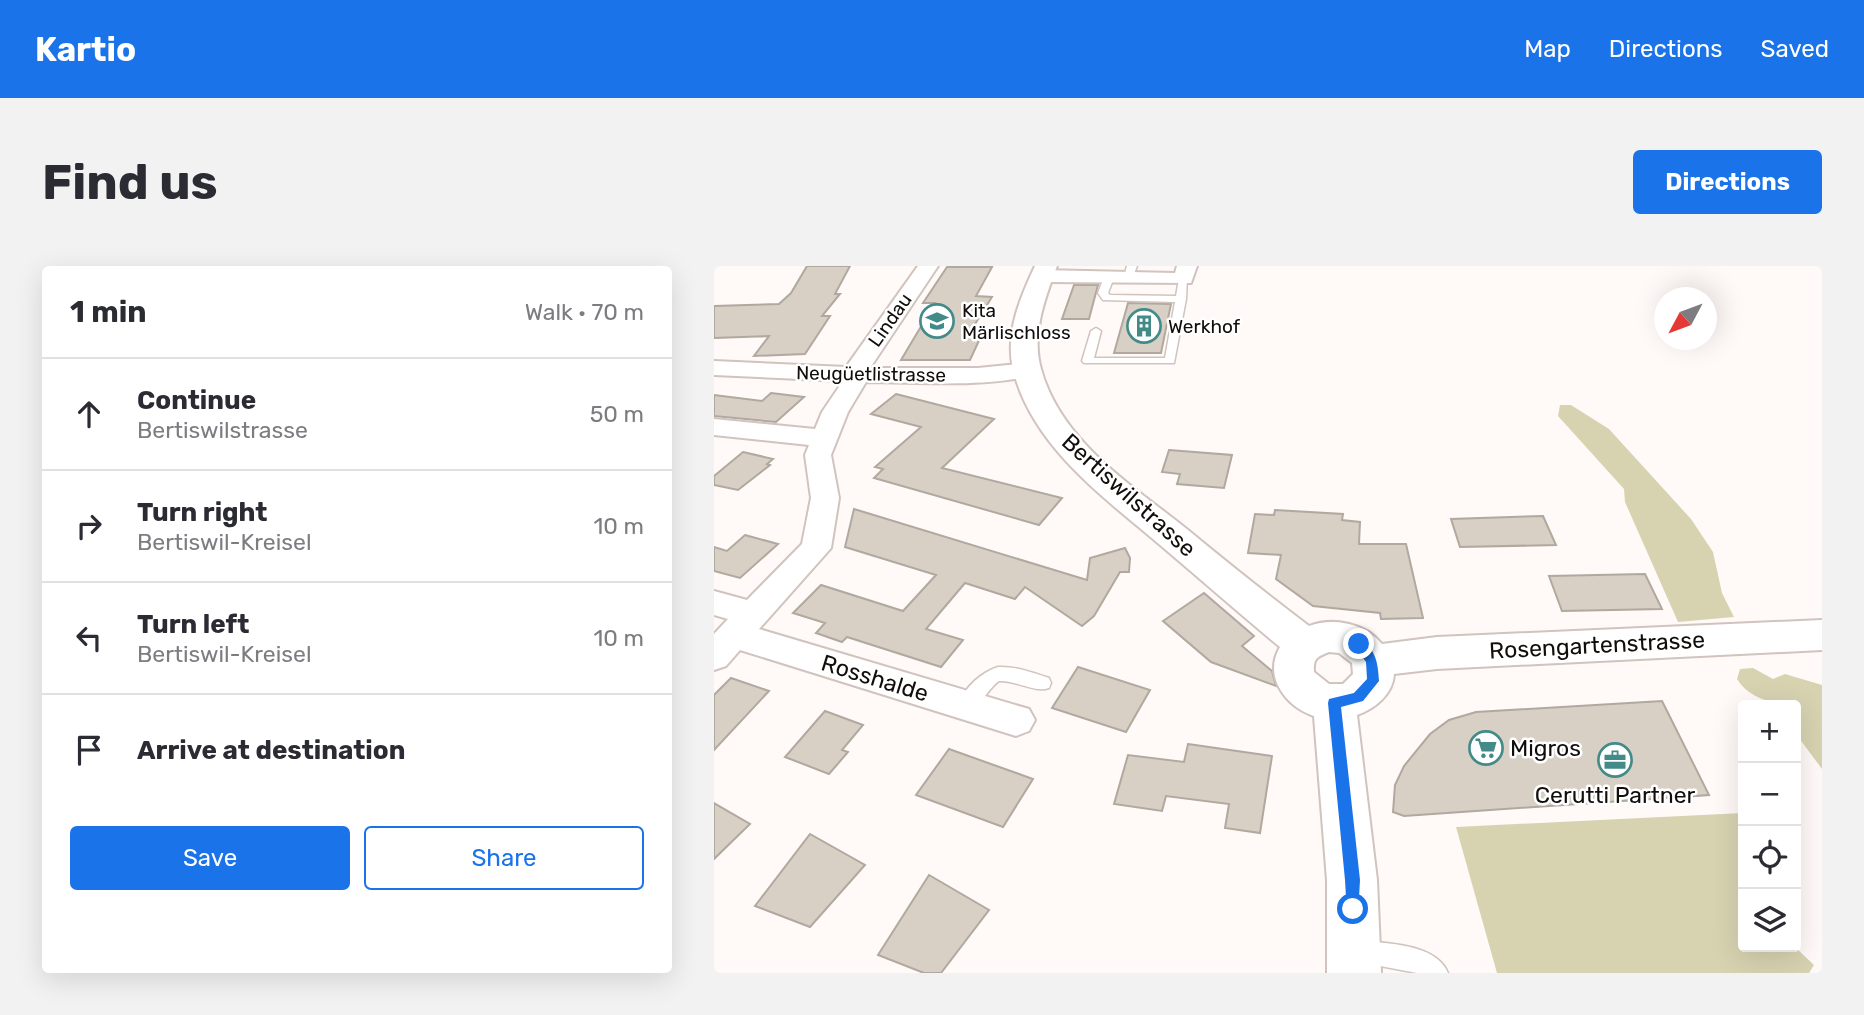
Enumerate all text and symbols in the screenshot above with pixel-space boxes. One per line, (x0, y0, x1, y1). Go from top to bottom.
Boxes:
text: Kartio (35, 30, 136, 69)
text: Map (1524, 35, 1571, 63)
text: Directions (1609, 35, 1722, 63)
text: Saved (1760, 35, 1829, 63)
button: Directions (1633, 150, 1822, 214)
text: Find us (42, 153, 218, 211)
north arrow (1654, 287, 1717, 350)
street label: Lindau (863, 289, 917, 351)
text: 1 min (70, 294, 147, 330)
text: Walk · 70 m (525, 298, 644, 326)
place label: Kita Märlischloss (962, 299, 1071, 344)
school or university icon: Kita Märlischloss (918, 302, 956, 340)
building icon: Werkhof (1125, 307, 1163, 345)
place label: Werkhof (1168, 315, 1241, 338)
street label: Neugüetlistrasse (796, 361, 946, 387)
text: Continue (137, 385, 256, 416)
icon: ahead (70, 395, 108, 433)
text: 50 m (590, 400, 644, 428)
text: Bertiswilstrasse (137, 416, 308, 444)
street label: Bertiswilstrasse (1056, 427, 1202, 563)
text: Turn right (137, 497, 267, 528)
icon: right (70, 507, 108, 545)
text: 10 m (593, 512, 644, 540)
text: Bertiswil-Kreisel (137, 528, 312, 556)
text: Turn left (137, 609, 249, 640)
icon: left (70, 619, 108, 657)
text: 10 m (593, 624, 644, 652)
street label: Rosengartenstrasse (1488, 625, 1706, 665)
route end (1343, 628, 1374, 659)
text: Bertiswil-Kreisel (137, 640, 312, 668)
street label: Rosshalde (818, 648, 932, 708)
map controls (1738, 700, 1801, 952)
button: + (1738, 700, 1801, 763)
supermarket icon: Migros (1467, 729, 1505, 767)
icon: arrive (70, 731, 108, 769)
place label: Migros (1510, 734, 1581, 762)
text: Arrive at destination (137, 735, 405, 766)
office icon: Cerutti Partner (1596, 741, 1634, 779)
button: − (1738, 763, 1801, 826)
place label: Cerutti Partner (1535, 781, 1696, 809)
button: Save (70, 826, 350, 890)
button: Share (364, 826, 644, 890)
button: locate (1738, 826, 1801, 889)
button: layers (1738, 889, 1801, 952)
route start (1337, 893, 1368, 924)

